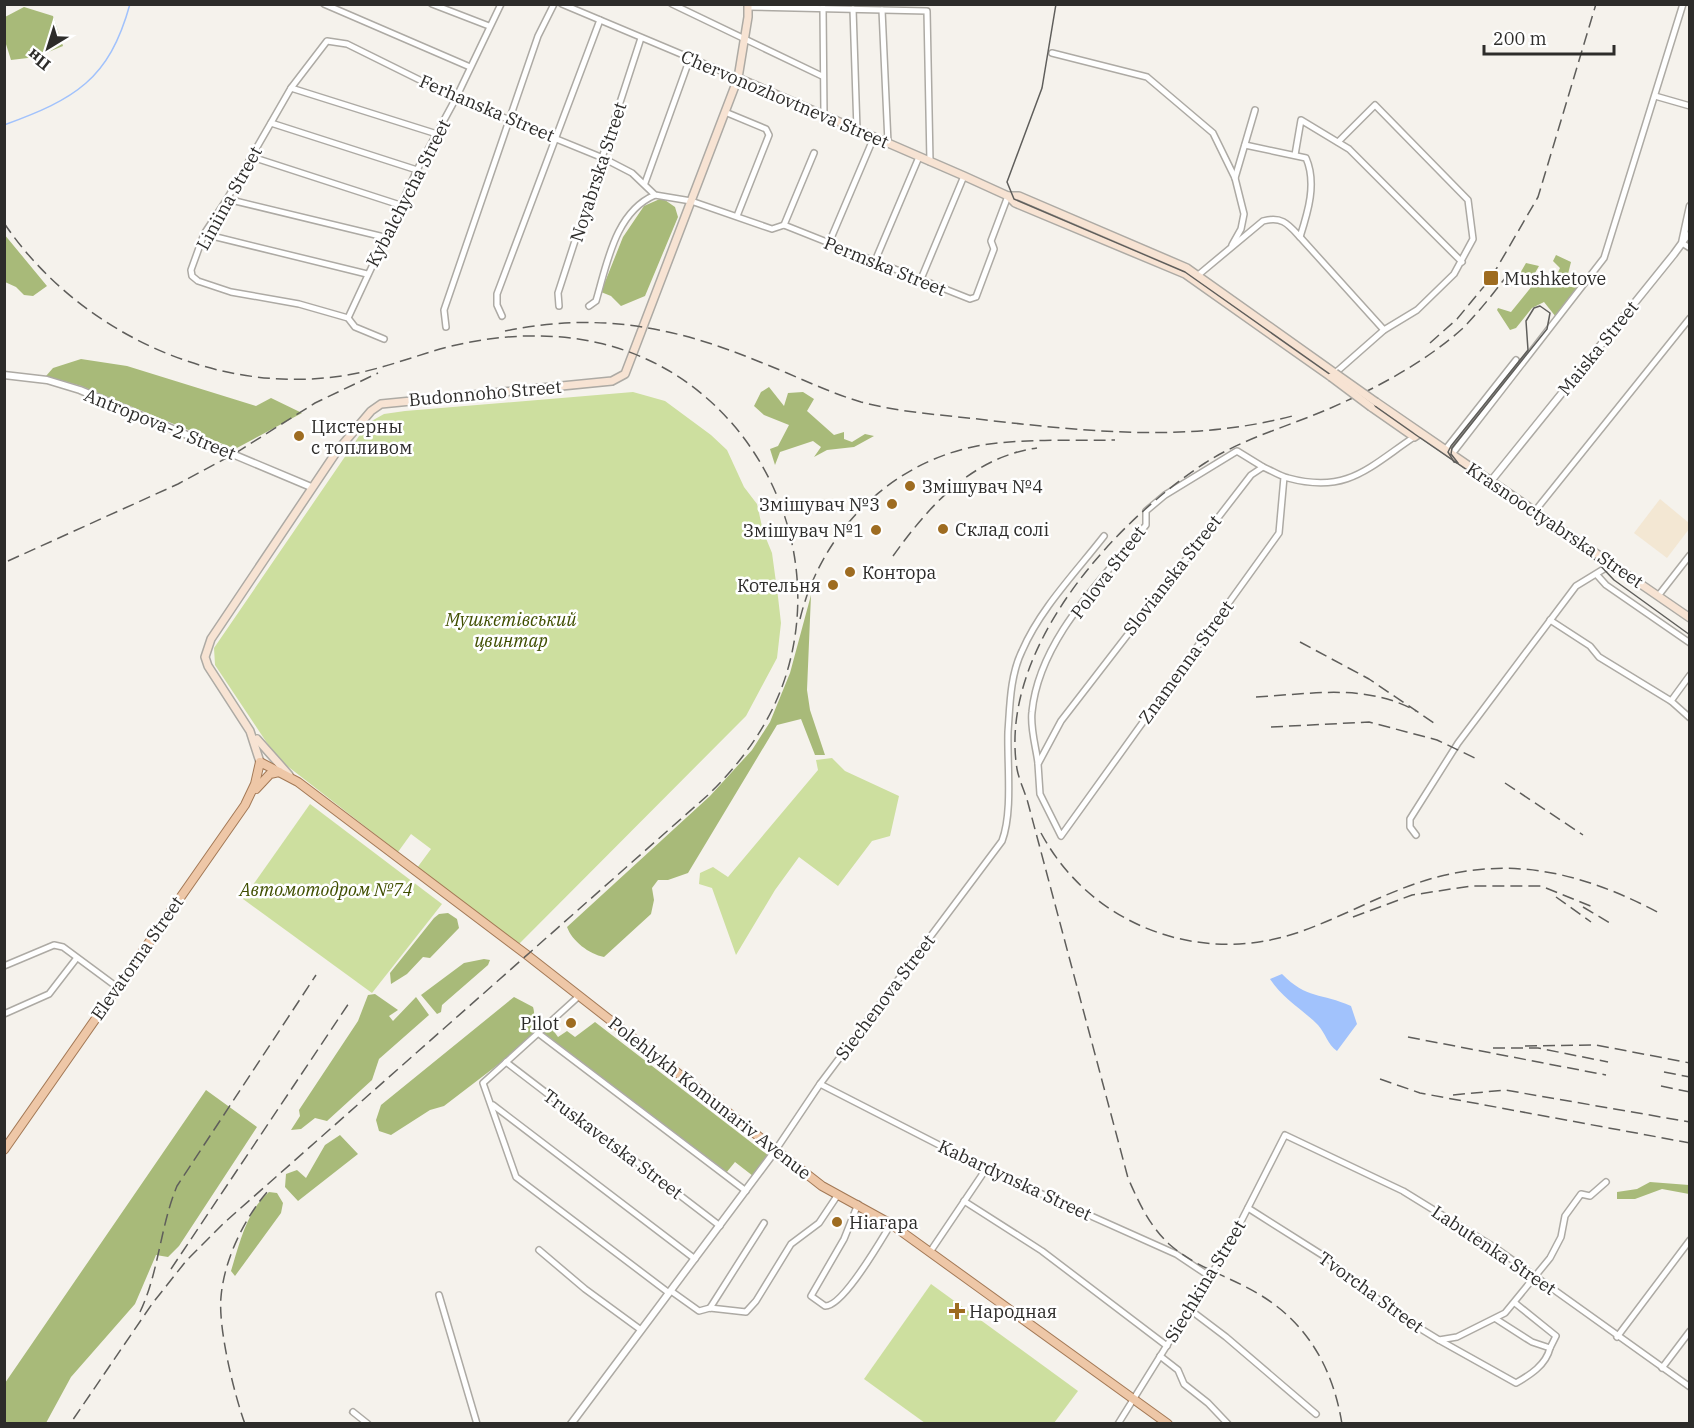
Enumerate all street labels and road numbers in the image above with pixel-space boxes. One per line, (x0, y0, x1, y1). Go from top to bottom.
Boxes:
street label: Chervonozhovtneva Street (678, 45, 892, 153)
street label: Ferhanska Street (416, 69, 558, 147)
street label: Noyabrska Street (565, 99, 631, 245)
street label: Kybalchycha Street (361, 115, 455, 271)
street label: Liniina Street (191, 142, 267, 254)
street label: Permska Street (821, 231, 949, 301)
street label: Maiska Street (1553, 296, 1643, 400)
street label: Budonnoho Street (408, 375, 562, 411)
street label: Antropova-2 Street (81, 383, 239, 465)
street label: Krasnooctyabrska Street (1462, 457, 1648, 593)
street label: Slovianska Street (1118, 510, 1226, 640)
street label: Polova Street (1066, 521, 1150, 623)
street label: Znamenna Street (1133, 596, 1239, 728)
street label: Elevatorna Street (86, 892, 188, 1024)
street label: Siechenova Street (830, 930, 940, 1064)
street label: Polehlykh Komunariv Avenue (604, 1012, 816, 1184)
street label: Truskavetska Street (539, 1084, 687, 1204)
street label: Kabardynska Street (935, 1134, 1095, 1226)
street label: Labutenka Street (1428, 1200, 1560, 1300)
street label: Siechkina Street (1159, 1216, 1251, 1346)
street label: Tvorcha Street (1314, 1246, 1428, 1338)

